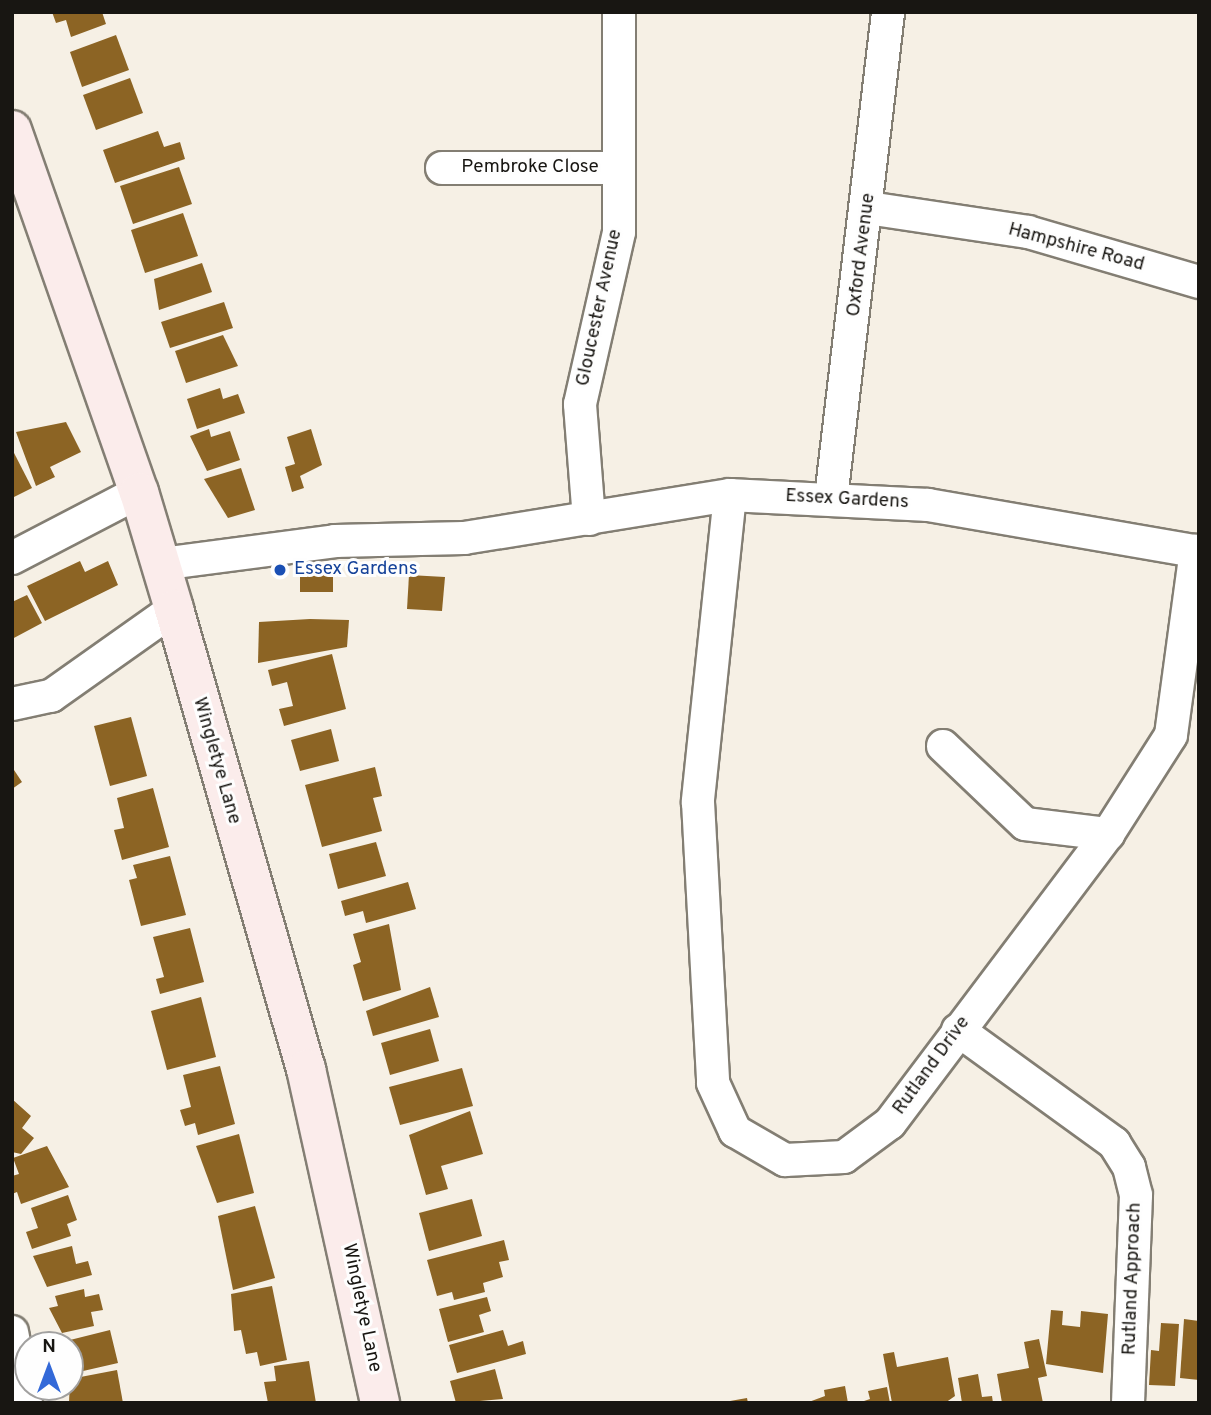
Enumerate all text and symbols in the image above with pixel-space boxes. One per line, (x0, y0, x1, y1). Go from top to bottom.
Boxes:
street label: Pembroke Close (461, 157, 599, 179)
street label: Oxford Avenue (843, 192, 881, 318)
street label: Hampshire Road (1005, 219, 1147, 277)
street label: Gloucester Avenue (572, 227, 628, 389)
street label: Essex Gardens (785, 485, 909, 515)
place label: Essex Gardens (294, 559, 418, 581)
marker: Essex Gardens (272, 562, 288, 578)
street label: Wingletye Lane (187, 695, 245, 827)
street label: Rutland Drive (889, 1012, 975, 1120)
street label: Rutland Approach (1119, 1202, 1147, 1356)
street label: Wingletye Lane (336, 1242, 386, 1374)
north arrow (14, 1331, 84, 1401)
text: N (42, 1335, 56, 1359)

